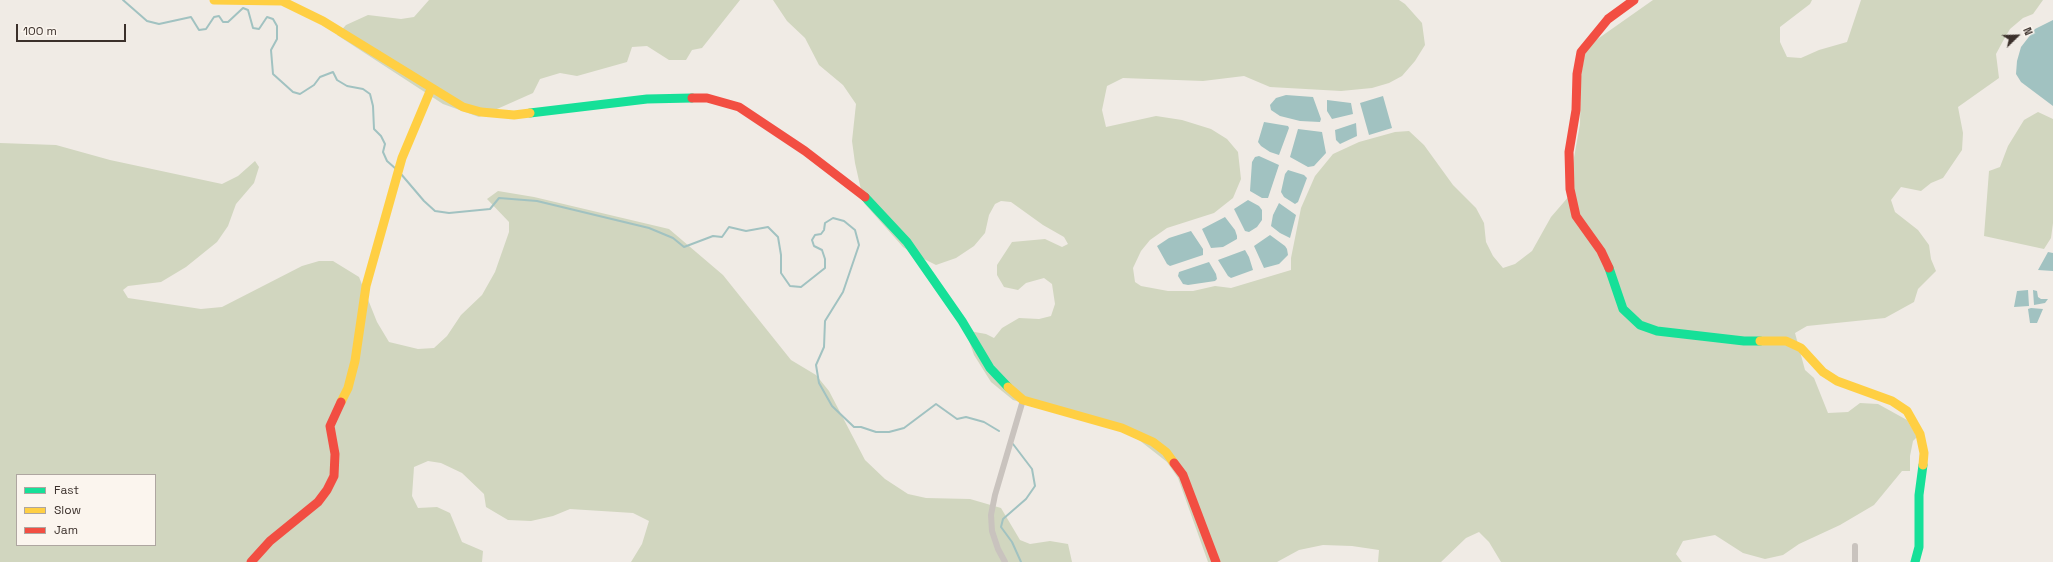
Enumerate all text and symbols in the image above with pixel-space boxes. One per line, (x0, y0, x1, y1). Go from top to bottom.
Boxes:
scale bar (18, 16, 128, 42)
north arrow (1997, 16, 2037, 56)
text: 100 m (23, 23, 57, 39)
text: N (2020, 25, 2036, 37)
legend (16, 474, 156, 546)
text: Fast (54, 482, 79, 498)
text: Slow (54, 502, 81, 518)
text: Jam (54, 522, 78, 538)

